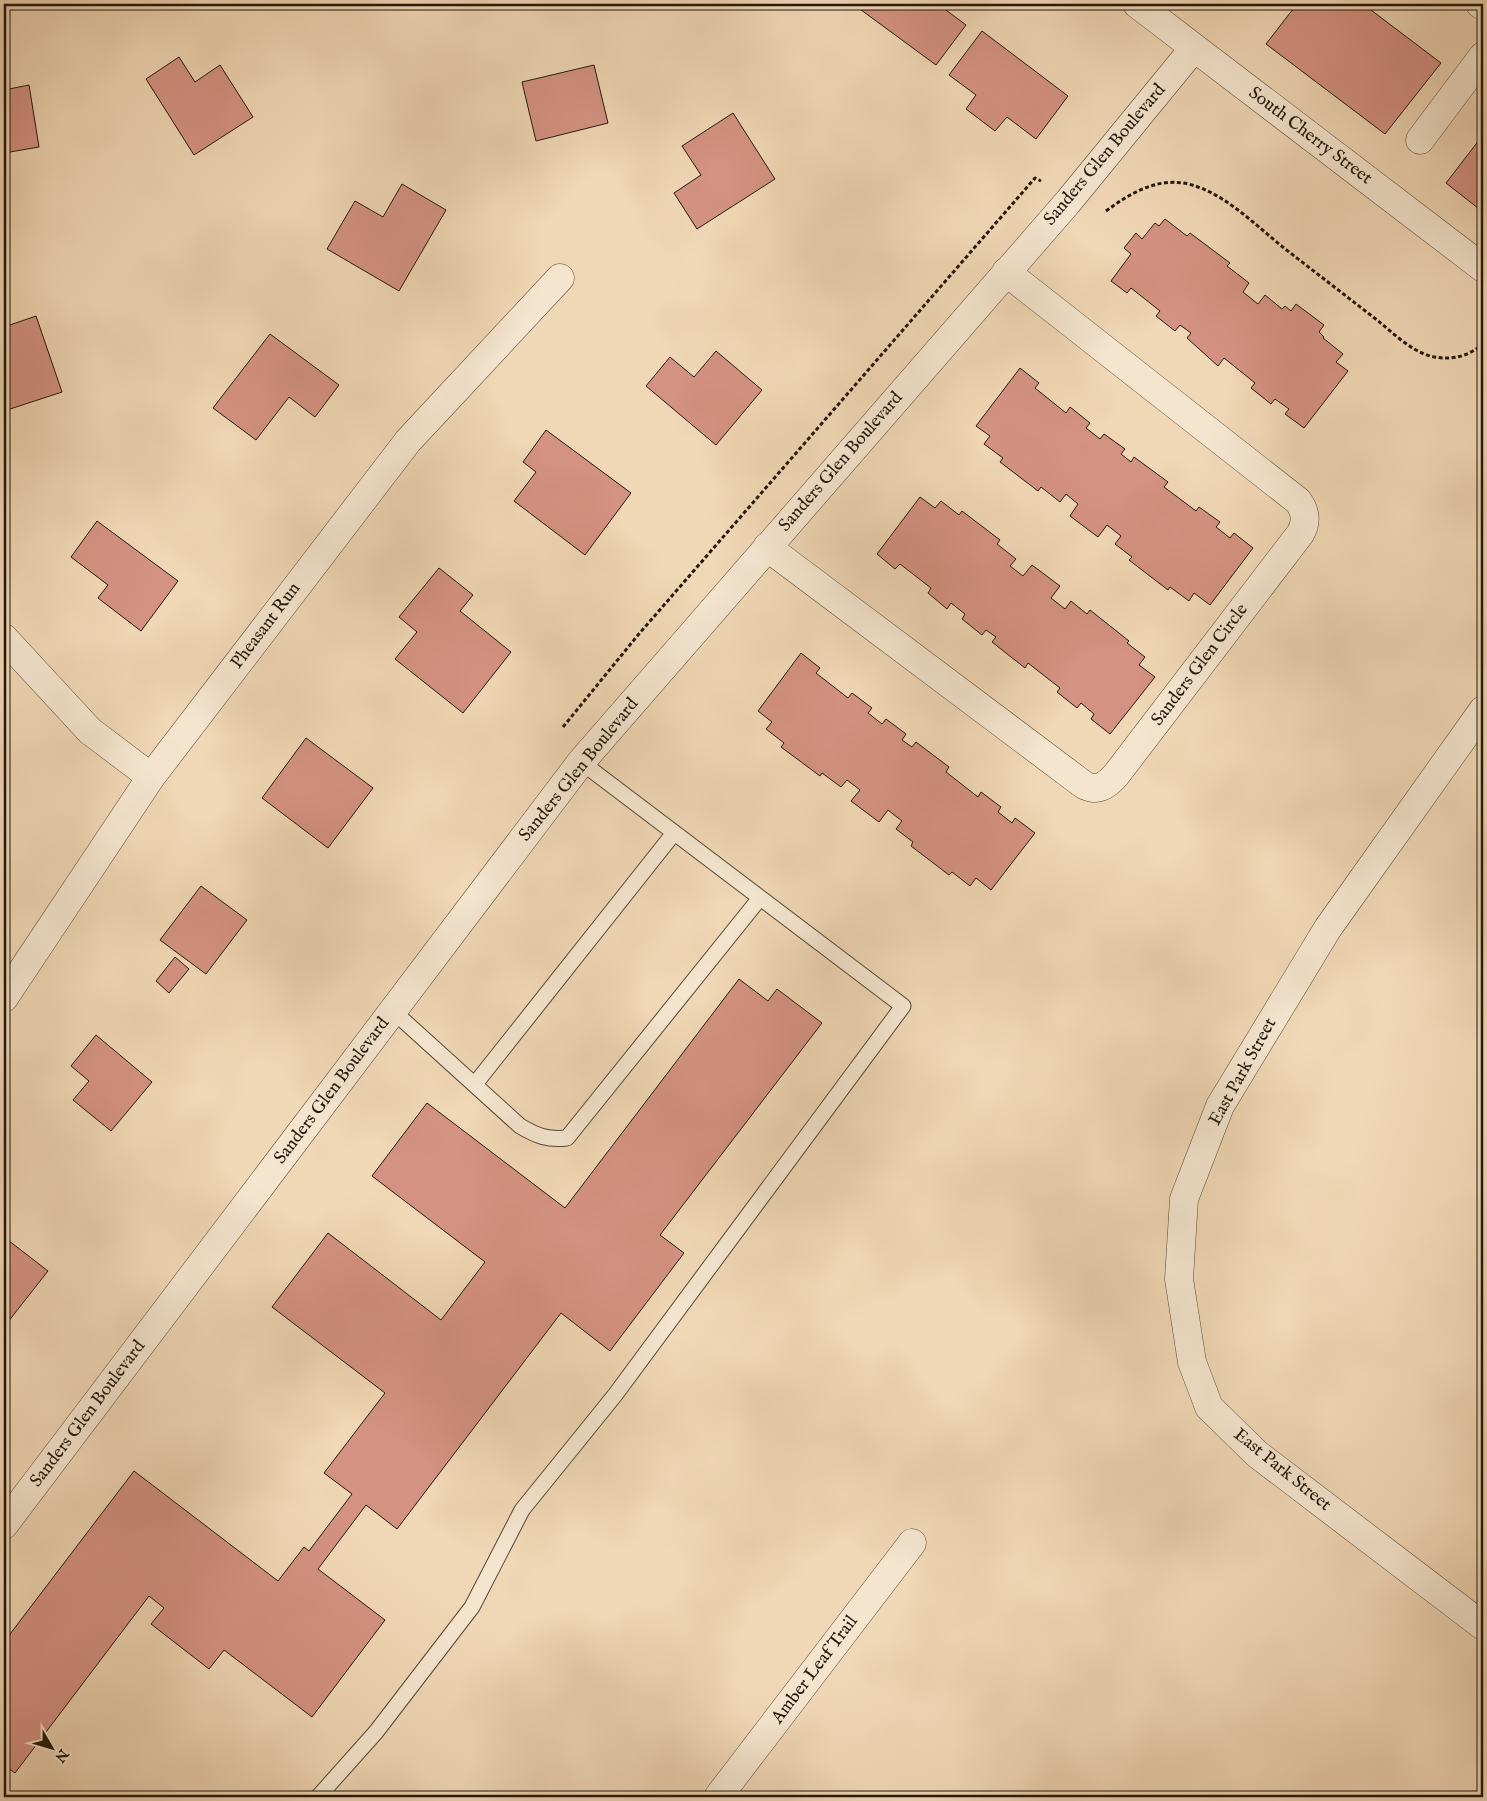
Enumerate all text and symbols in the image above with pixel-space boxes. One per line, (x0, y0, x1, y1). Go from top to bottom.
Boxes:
street label: Sanders Glen Boulevard (1039, 79, 1171, 231)
street label: South Cherry Street (1243, 82, 1377, 190)
street label: Sanders Glen Boulevard (774, 387, 908, 537)
street label: Pheasant Run (226, 578, 306, 674)
street label: Sanders Glen Circle (1146, 599, 1254, 731)
street label: Sanders Glen Boulevard (514, 693, 644, 846)
street label: Sanders Glen Boulevard (269, 1013, 395, 1169)
street label: East Park Street (1204, 1014, 1282, 1130)
street label: Sanders Glen Boulevard (25, 1336, 151, 1492)
street label: East Park Street (1228, 1423, 1336, 1517)
street label: Amber Leaf Trail (766, 1611, 863, 1730)
north arrow (28, 1724, 78, 1774)
text: N (51, 1744, 73, 1766)

